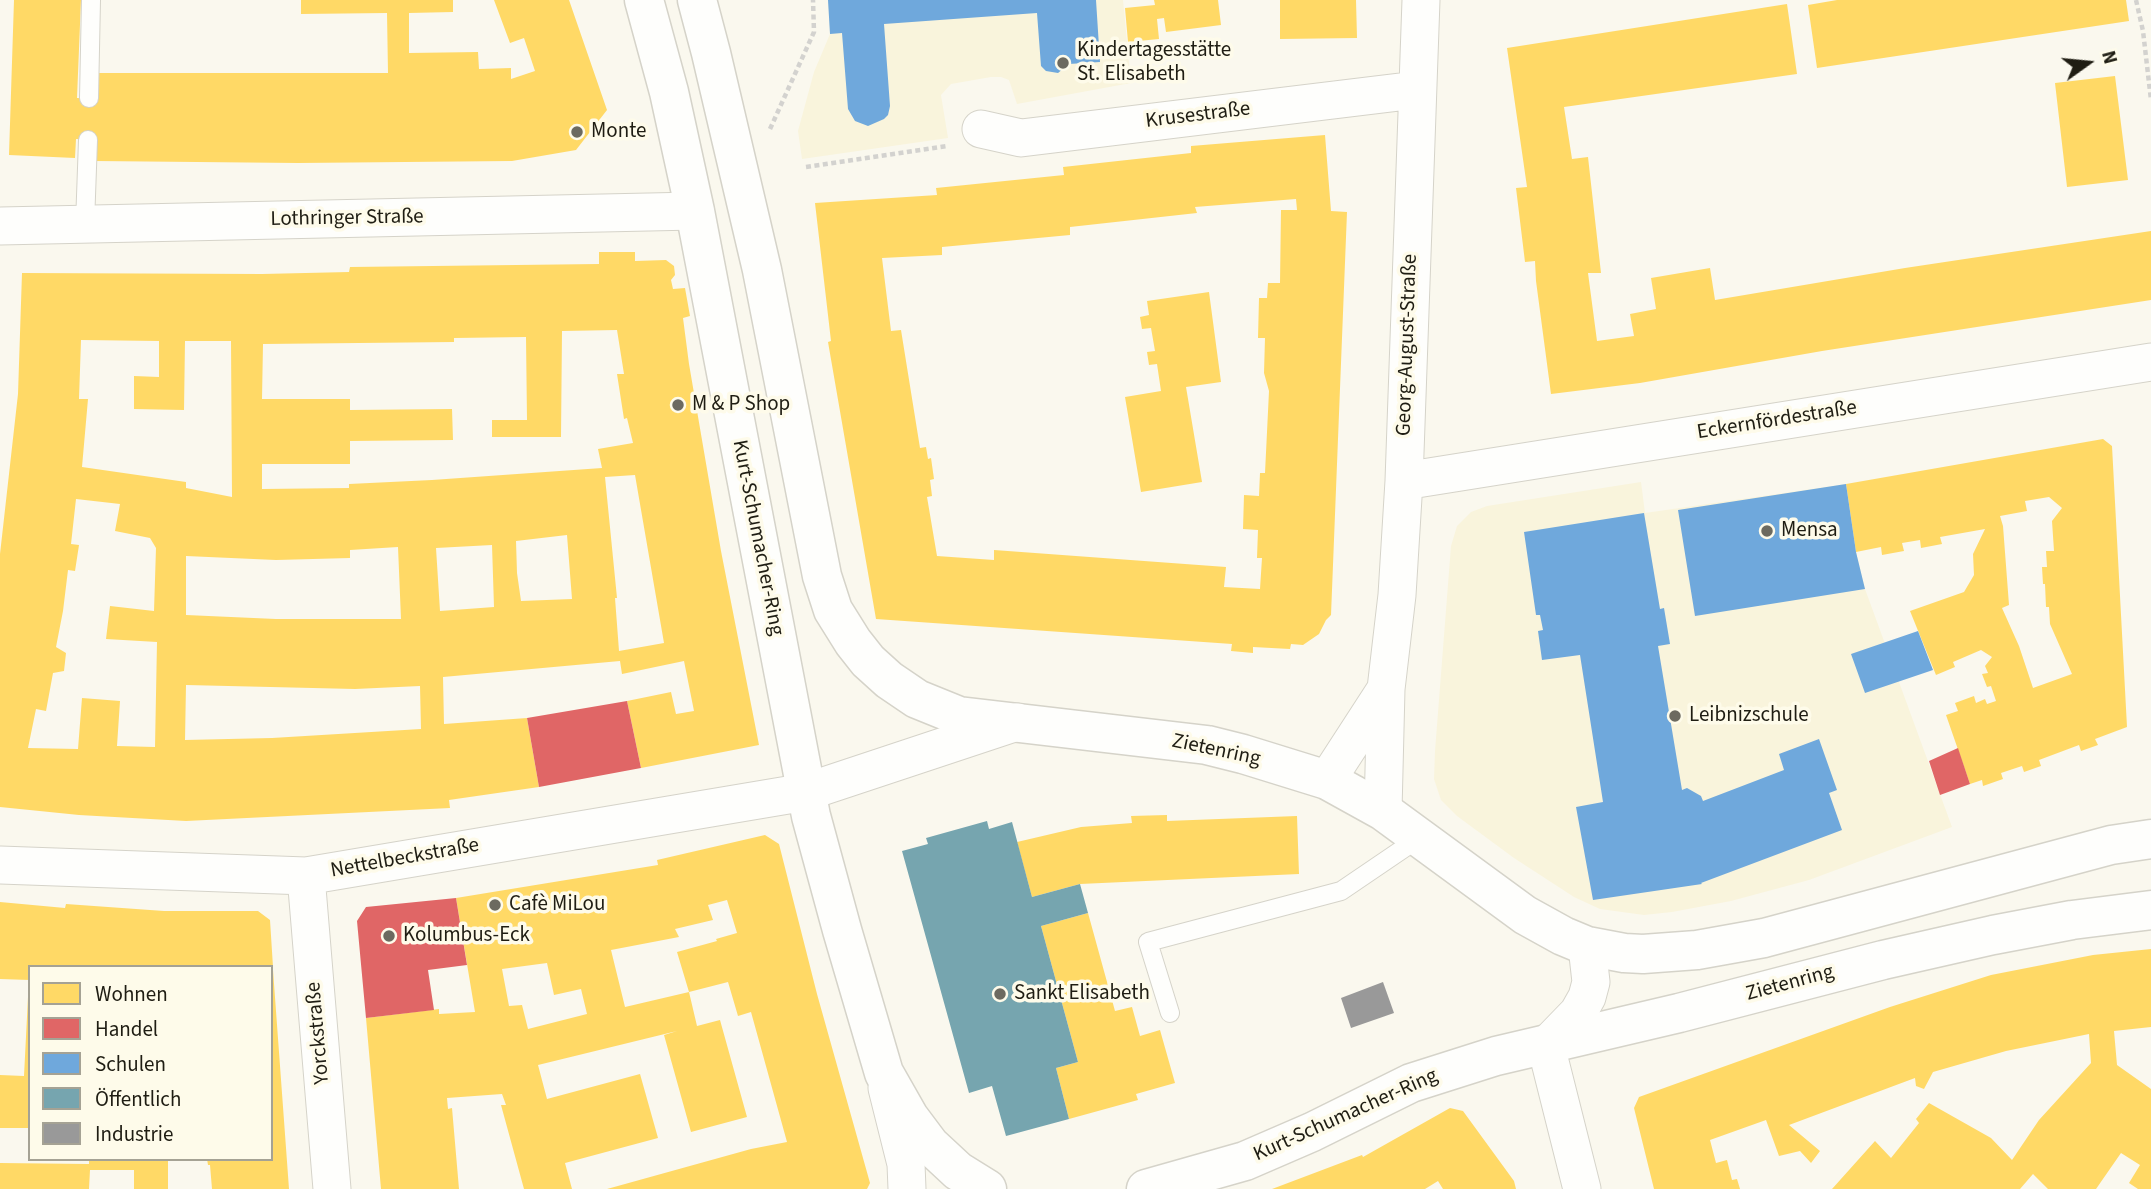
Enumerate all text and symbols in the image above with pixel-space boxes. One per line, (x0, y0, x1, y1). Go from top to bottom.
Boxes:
north arrow (2053, 28, 2123, 98)
place label: Kindertagesstätte St. Elisabeth (1077, 38, 1231, 88)
text: N (2094, 48, 2123, 67)
marker: Kindertagesstätte St. Elisabeth (1055, 55, 1071, 71)
street label: Krusestraße (1144, 97, 1252, 135)
place label: Monte (591, 119, 646, 145)
marker: Monte (569, 124, 585, 140)
street label: Lothringer Straße (270, 205, 424, 233)
street label: Georg-August-Straße (1392, 253, 1424, 437)
place label: M & P Shop (692, 392, 790, 418)
street label: Eckernfördestraße (1695, 396, 1859, 446)
marker: M & P Shop (670, 397, 686, 413)
street label: Kurt-Schumacher-Ring (726, 438, 788, 638)
place label: Mensa (1781, 518, 1838, 544)
marker: Mensa (1759, 523, 1775, 539)
place label: Leibnizschule (1689, 703, 1809, 729)
marker: Leibnizschule (1667, 708, 1683, 724)
street label: Zietenring (1169, 729, 1263, 773)
street label: Nettelbeckstraße (329, 834, 481, 884)
place label: Cafè MiLou (509, 892, 605, 918)
marker: Cafè MiLou (487, 897, 503, 913)
place label: Kolumbus-Eck (403, 923, 530, 949)
marker: Kolumbus-Eck (381, 928, 397, 944)
street label: Zietenring (1743, 960, 1837, 1008)
legend (28, 965, 273, 1161)
text: Wohnen (95, 979, 168, 1009)
street label: Yorckstraße (302, 981, 336, 1085)
place label: Sankt Elisabeth (1014, 981, 1150, 1007)
marker: Sankt Elisabeth (992, 986, 1008, 1002)
text: Handel (95, 1014, 158, 1044)
text: Schulen (95, 1049, 166, 1079)
street label: Kurt-Schumacher-Ring (1250, 1064, 1442, 1168)
text: Öffentlich (95, 1084, 181, 1114)
text: Industrie (95, 1119, 173, 1149)

